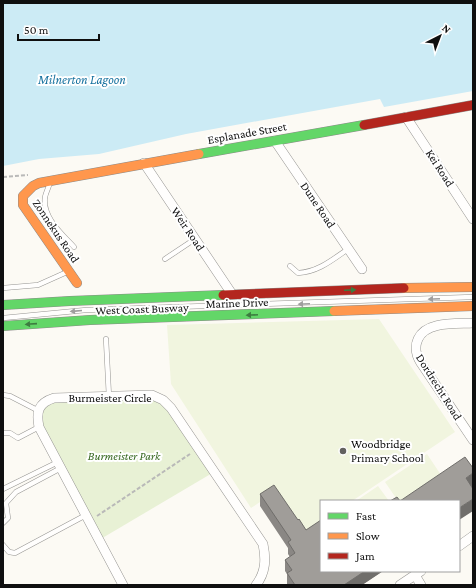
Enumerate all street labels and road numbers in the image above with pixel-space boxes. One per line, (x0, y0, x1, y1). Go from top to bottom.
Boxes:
street label: Esplanade Street (206, 119, 289, 147)
street label: Kei Road (423, 147, 458, 190)
street label: Dune Road (297, 179, 339, 231)
street label: Zonnekus Road (30, 197, 83, 266)
street label: Weir Road (168, 204, 208, 254)
street label: Marine Drive (205, 295, 269, 311)
street label: West Coast Busway (95, 300, 189, 318)
street label: Dordrecht Road (413, 351, 465, 423)
street label: Burmeister Circle (68, 391, 152, 405)

